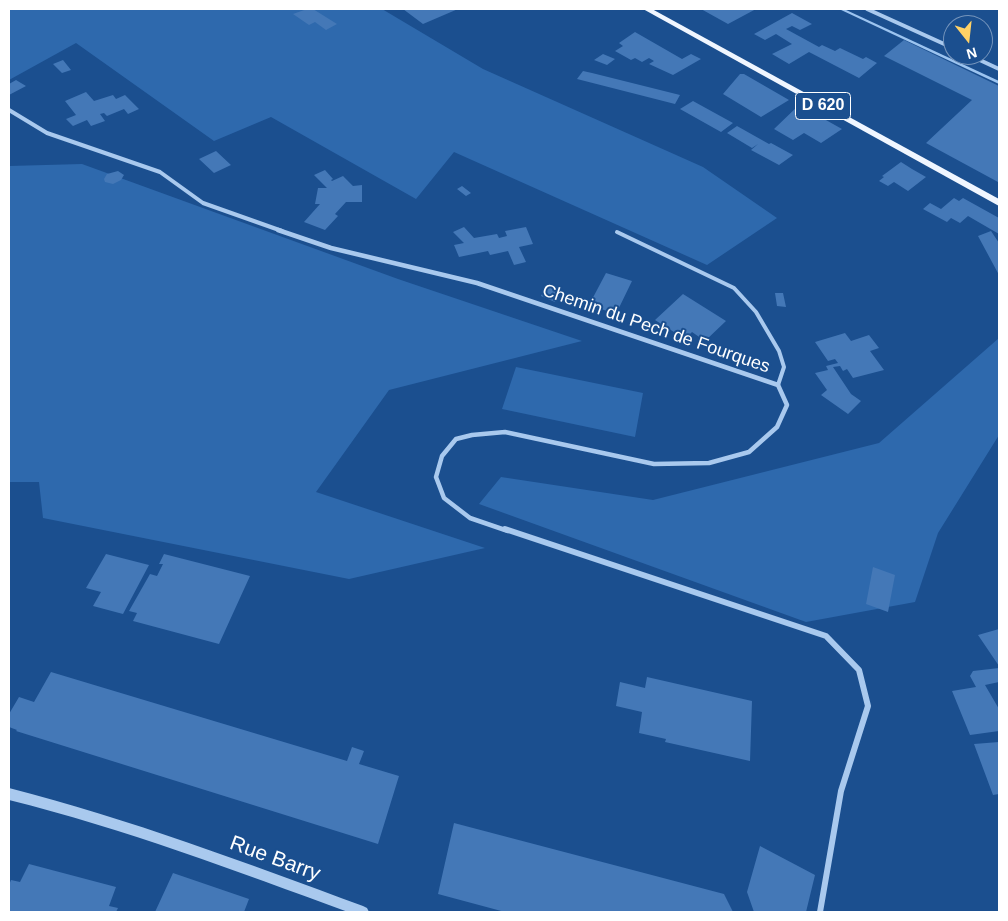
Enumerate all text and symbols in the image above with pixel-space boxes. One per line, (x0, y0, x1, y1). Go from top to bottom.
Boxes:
north arrow (943, 15, 993, 65)
text: N (965, 44, 979, 63)
road number: D 620 (796, 92, 850, 120)
street label: Chemin du Pech de Fourques (539, 280, 773, 378)
street label: Rue Barry (226, 831, 324, 887)

